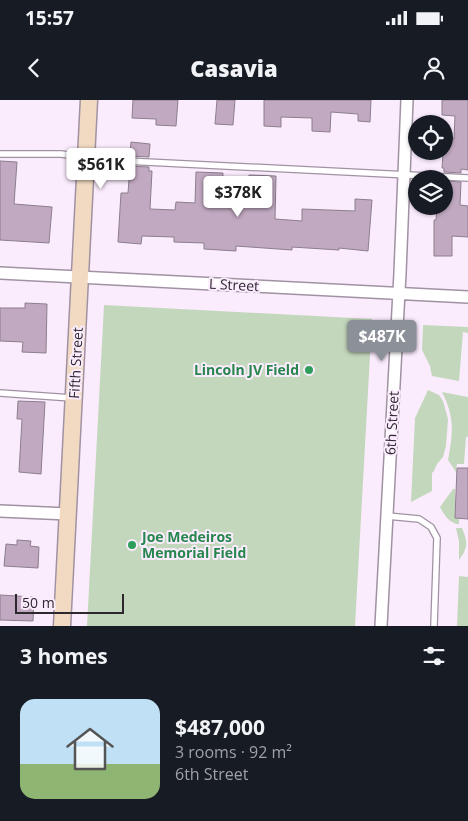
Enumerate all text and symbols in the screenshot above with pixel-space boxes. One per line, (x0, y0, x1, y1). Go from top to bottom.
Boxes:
text: 15:57 (25, 5, 74, 31)
text: Casavia (190, 53, 278, 83)
icon: back (20, 54, 48, 82)
icon: person (420, 54, 448, 82)
map controls (408, 115, 453, 215)
button: locate (408, 115, 453, 160)
pin: $561K (66, 148, 136, 190)
text: $561K (77, 153, 125, 175)
button: layers (408, 170, 453, 215)
pin: $378K (203, 176, 273, 218)
text: $378K (214, 181, 262, 203)
street label: L Street (209, 274, 260, 295)
pin: $487K (347, 320, 417, 362)
text: $487K (358, 325, 406, 347)
street label: Fifth Street (64, 327, 87, 399)
place label: Lincoln JV Field (194, 360, 299, 379)
marker: Lincoln JV Field (303, 364, 315, 376)
street label: 6th Street (380, 390, 403, 456)
place label: Joe Medeiros Memorial Field (140, 527, 246, 562)
marker: Joe Medeiros Memorial Field (126, 539, 138, 551)
scale bar (15, 591, 124, 614)
text: 50 m (22, 593, 55, 612)
text: 3 homes (20, 642, 108, 670)
icon: filters (420, 642, 448, 670)
text: $487,000 (175, 713, 265, 741)
icon: home (60, 719, 120, 779)
text: 3 rooms · 92 m² (175, 741, 292, 763)
text: 6th Street (175, 763, 249, 785)

